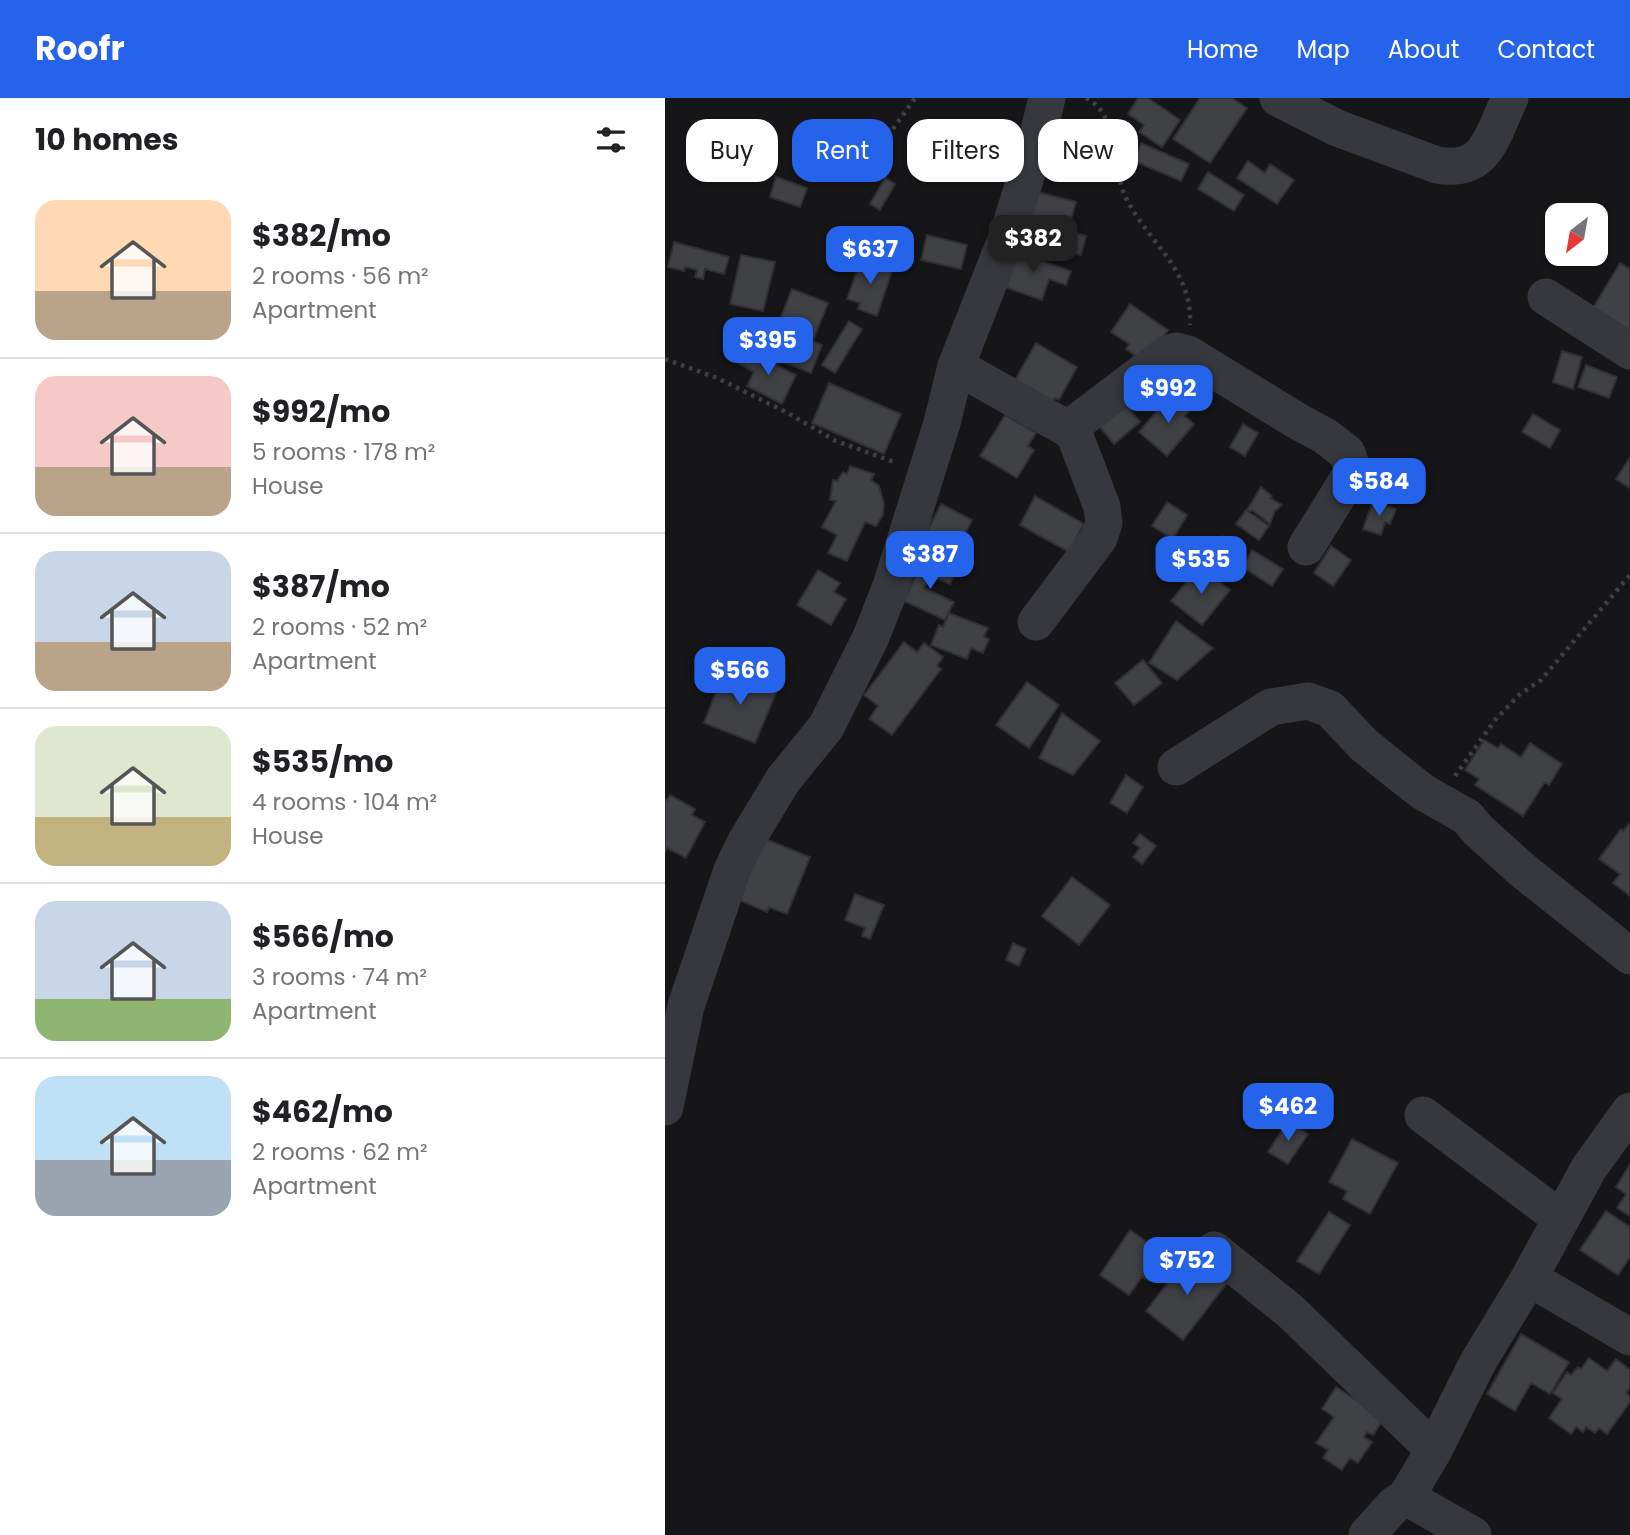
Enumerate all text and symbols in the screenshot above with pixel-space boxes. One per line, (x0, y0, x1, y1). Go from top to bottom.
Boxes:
text: Roofr (35, 25, 125, 72)
text: Home (1187, 33, 1259, 66)
text: Map (1297, 33, 1350, 66)
text: About (1388, 33, 1459, 66)
text: Contact (1497, 33, 1595, 66)
text: 10 homes (35, 118, 179, 161)
chip: Buy (686, 119, 778, 182)
chip: Rent (792, 119, 893, 182)
chip: Filters (907, 119, 1024, 182)
chip: New (1038, 119, 1138, 182)
icon: filters (592, 121, 630, 159)
north arrow (1545, 203, 1608, 266)
map controls (1545, 203, 1608, 266)
text: $382/mo (252, 214, 391, 257)
pin: $382 (992, 216, 1074, 275)
text: $382 (1004, 222, 1062, 254)
pin: $637 (829, 226, 911, 286)
icon: home (91, 228, 175, 312)
text: $637 (842, 233, 898, 265)
text: 2 rooms · 56 m² (252, 260, 429, 292)
text: Apartment (252, 294, 377, 326)
pin: $395 (727, 317, 809, 377)
text: $395 (739, 324, 797, 356)
pin: $992 (1127, 366, 1209, 425)
text: $992 (1140, 372, 1196, 404)
text: $992/mo (252, 390, 390, 433)
icon: home (91, 404, 175, 488)
text: 5 rooms · 178 m² (252, 436, 435, 468)
pin: $584 (1338, 458, 1420, 518)
text: $584 (1349, 465, 1409, 497)
text: House (252, 470, 324, 502)
pin: $387 (889, 532, 971, 591)
pin: $535 (1160, 536, 1242, 596)
text: $387 (902, 538, 958, 570)
text: $535 (1172, 543, 1230, 575)
text: $387/mo (252, 565, 390, 608)
icon: home (91, 579, 175, 663)
text: 2 rooms · 52 m² (252, 611, 427, 643)
text: Apartment (252, 645, 377, 677)
pin: $566 (699, 648, 781, 707)
text: $566 (710, 654, 770, 686)
text: $535/mo (252, 740, 393, 783)
icon: home (91, 754, 175, 838)
text: 4 rooms · 104 m² (252, 786, 437, 818)
text: House (252, 820, 324, 852)
text: $566/mo (252, 915, 394, 958)
icon: home (91, 929, 175, 1013)
text: 3 rooms · 74 m² (252, 961, 427, 993)
text: Apartment (252, 995, 377, 1027)
pin: $462 (1247, 1084, 1329, 1143)
text: $462/mo (252, 1090, 393, 1133)
text: $462 (1259, 1090, 1317, 1122)
icon: home (91, 1104, 175, 1188)
text: 2 rooms · 62 m² (252, 1136, 428, 1168)
text: Apartment (252, 1170, 377, 1202)
pin: $752 (1146, 1238, 1228, 1297)
text: $752 (1159, 1244, 1215, 1276)

